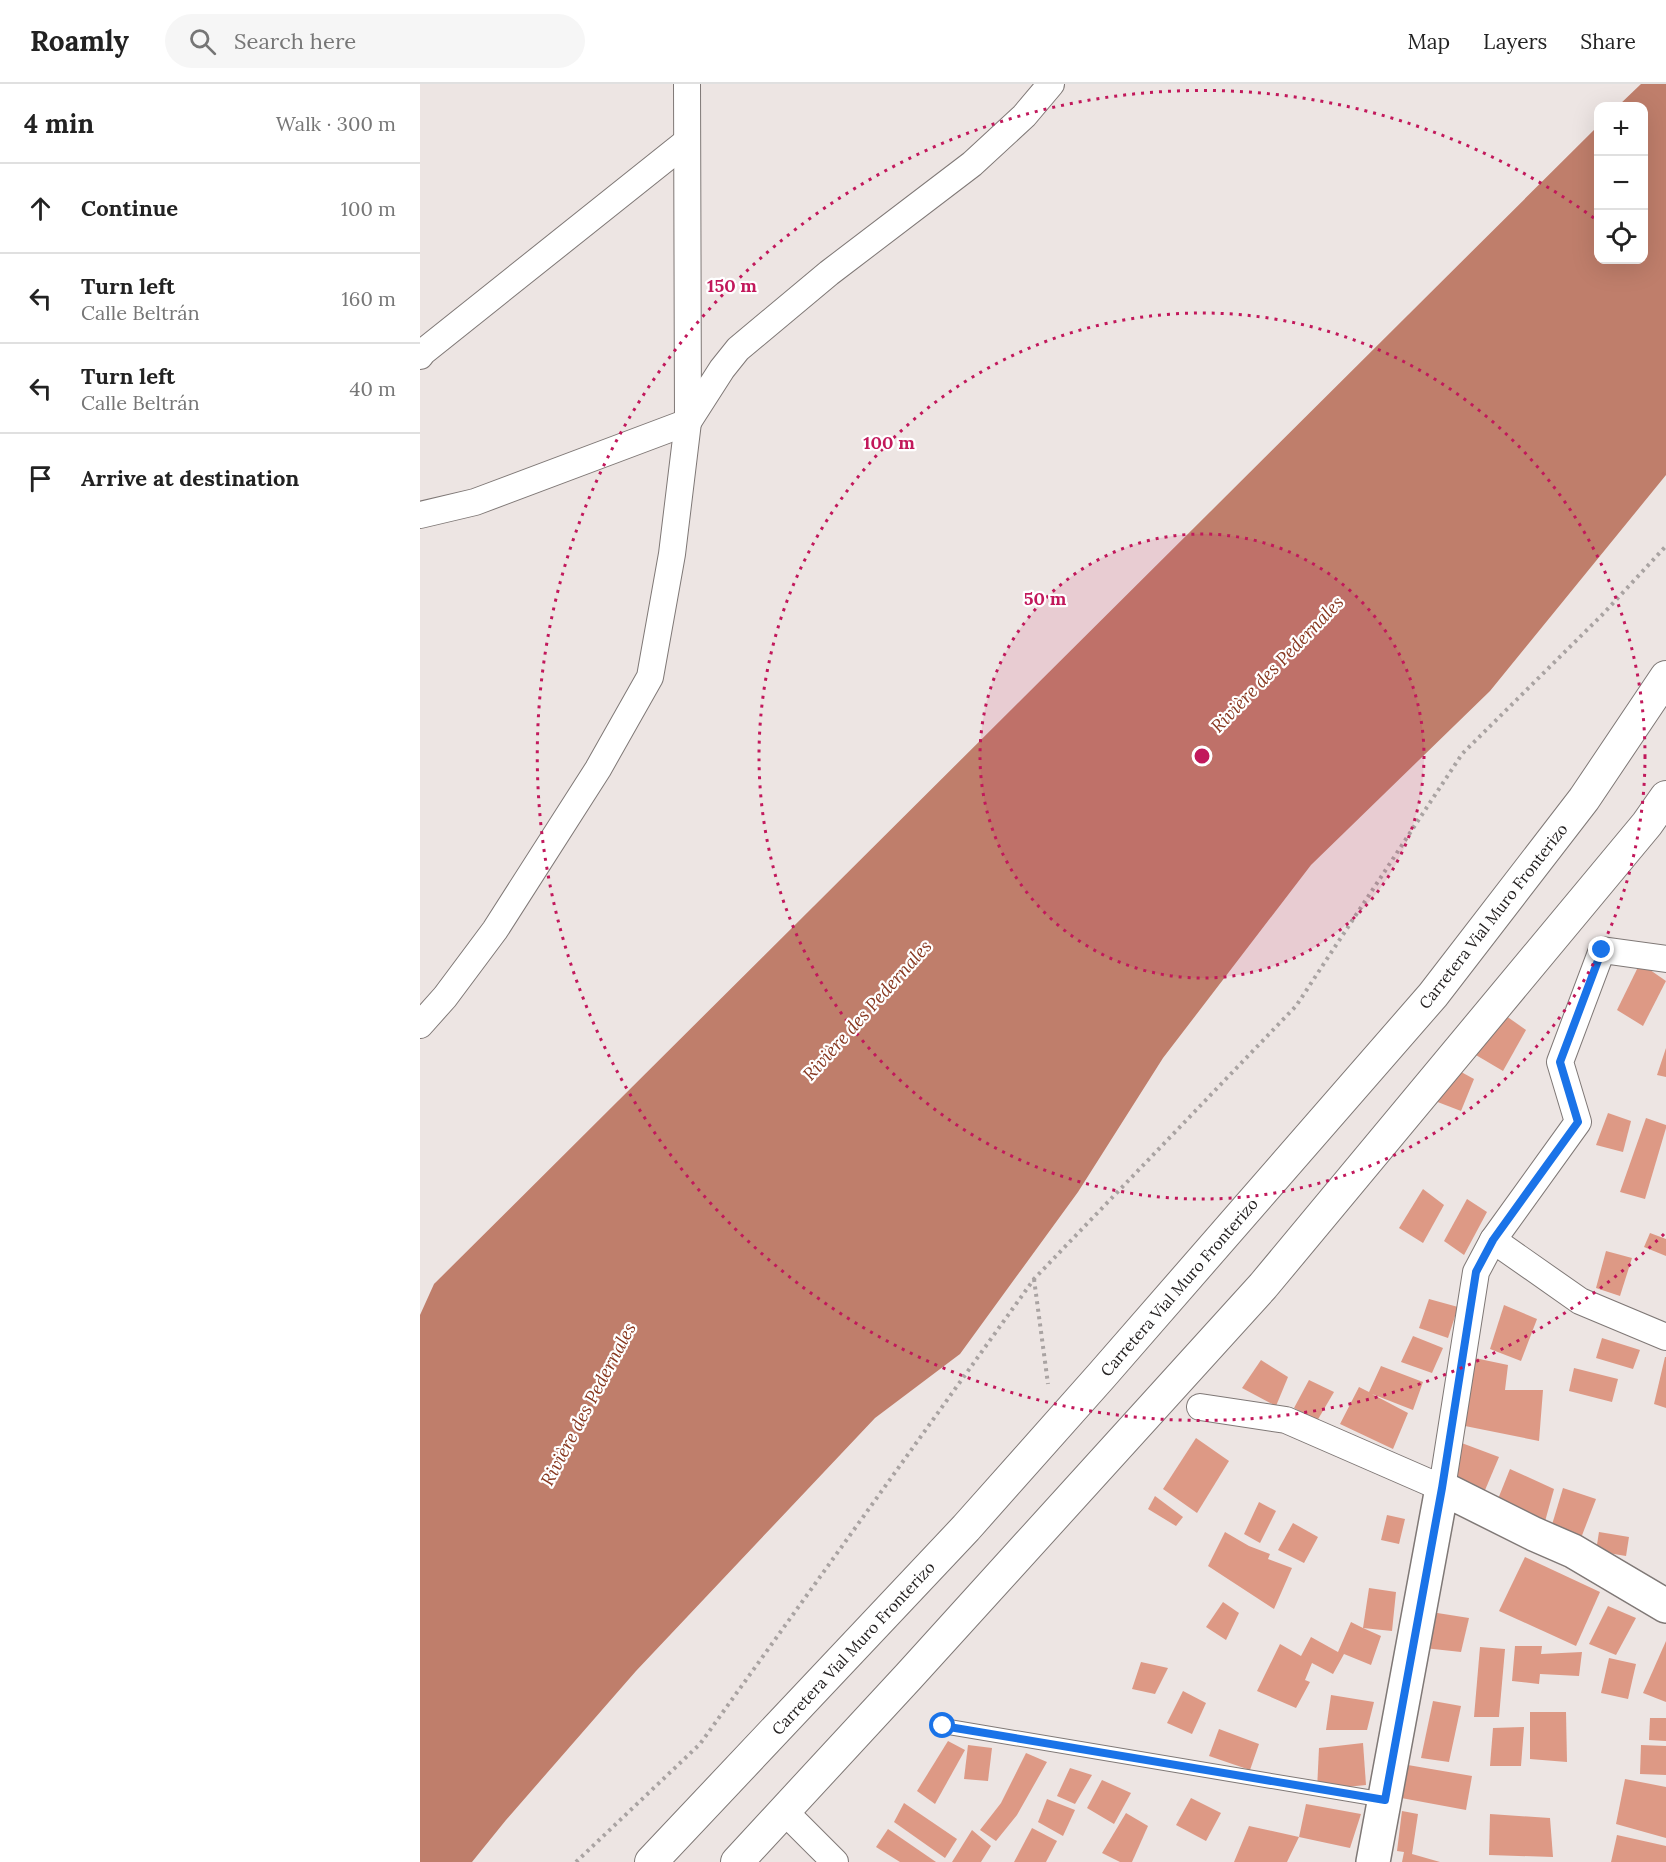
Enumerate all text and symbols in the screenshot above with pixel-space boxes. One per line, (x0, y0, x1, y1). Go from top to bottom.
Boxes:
search box (165, 14, 585, 68)
text: Roamly (30, 23, 129, 59)
icon: search (186, 25, 219, 58)
text: Search here (234, 27, 356, 55)
text: Map (1407, 28, 1450, 55)
text: Layers (1483, 28, 1547, 55)
text: Share (1580, 28, 1636, 55)
map controls (1594, 102, 1648, 264)
button: + (1594, 102, 1648, 156)
text: 4 min (24, 107, 94, 140)
text: Walk · 300 m (276, 111, 396, 136)
button: − (1594, 156, 1648, 210)
icon: ahead (24, 192, 57, 225)
text: Continue (81, 194, 178, 222)
text: 100 m (341, 196, 396, 221)
button: locate (1594, 210, 1648, 264)
text: Turn left (81, 272, 175, 300)
text: 150 m (707, 274, 757, 297)
icon: left (24, 282, 57, 315)
text: 160 m (342, 286, 396, 311)
text: Calle Beltrán (81, 300, 200, 325)
text: Turn left (81, 362, 175, 390)
icon: left (24, 372, 57, 405)
text: 40 m (350, 376, 396, 401)
text: Calle Beltrán (81, 390, 200, 415)
text: 100 m (863, 431, 915, 454)
icon: arrive (24, 462, 57, 495)
text: Arrive at destination (81, 464, 299, 492)
text: 50 m (1024, 587, 1067, 610)
water label: Rivière des Pedernales (1206, 591, 1348, 737)
centre of rings (1192, 746, 1212, 766)
street label: Carretera Vial Muro Fronterizo (1414, 819, 1572, 1013)
water label: Rivière des Pedernales (798, 935, 936, 1085)
route end (1588, 936, 1614, 962)
street label: Carretera Vial Muro Fronterizo (1096, 1194, 1262, 1380)
water label: Rivière des Pedernales (535, 1318, 641, 1490)
street label: Carretera Vial Muro Fronterizo (767, 1557, 939, 1739)
route start (929, 1712, 955, 1738)

